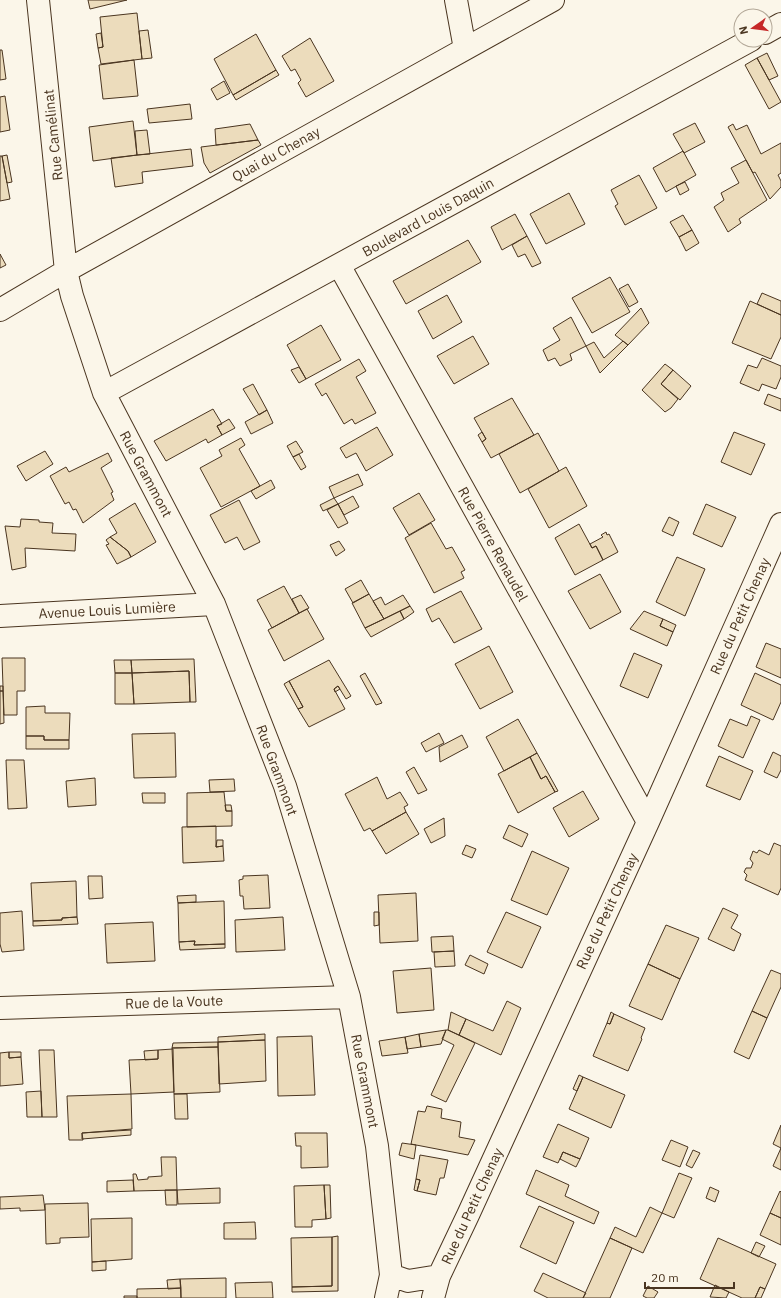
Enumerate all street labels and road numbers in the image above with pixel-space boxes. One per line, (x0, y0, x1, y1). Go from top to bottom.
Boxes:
street label: Rue Camélinat (39, 88, 67, 182)
street label: Quai du Chenay (229, 122, 323, 186)
street label: Boulevard Louis Daquin (359, 173, 497, 261)
street label: Rue Grammont (116, 428, 176, 520)
street label: Rue Pierre Renaudel (454, 484, 532, 605)
street label: Rue du Petit Chenay (706, 555, 774, 677)
street label: Avenue Louis Lumière (38, 597, 176, 623)
street label: Rue Grammont (252, 722, 302, 818)
street label: Rue du Petit Chenay (572, 850, 642, 972)
street label: Rue de la Voute (125, 991, 224, 1013)
street label: Rue Grammont (347, 1032, 383, 1130)
street label: Rue du Petit Chenay (437, 1145, 507, 1267)

